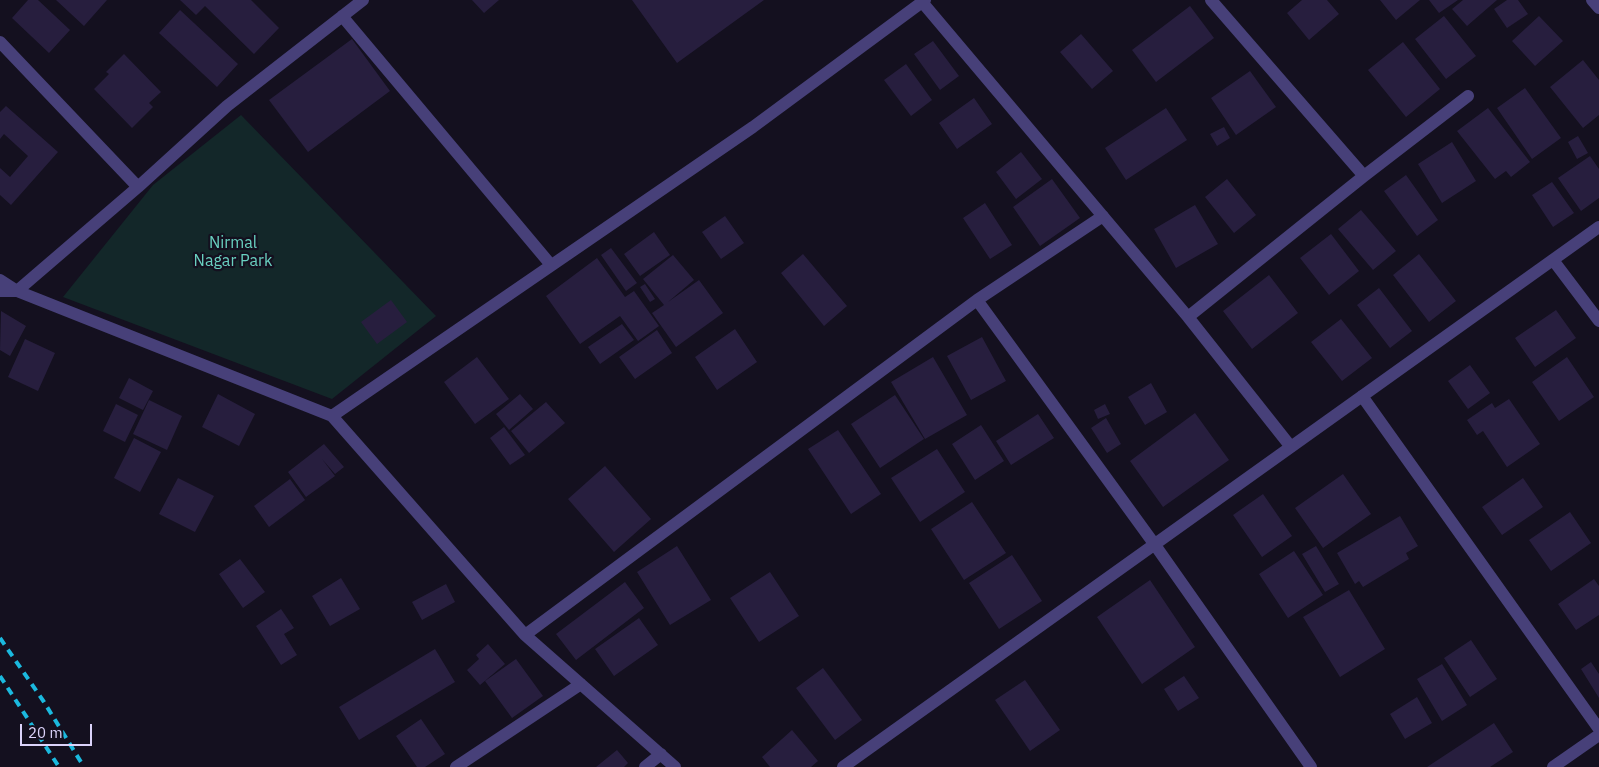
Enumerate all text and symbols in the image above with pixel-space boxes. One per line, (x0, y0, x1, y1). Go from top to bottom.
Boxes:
park label: Nirmal Nagar Park (194, 233, 272, 271)
scale bar (22, 714, 95, 746)
text: 20 m (28, 723, 63, 742)

